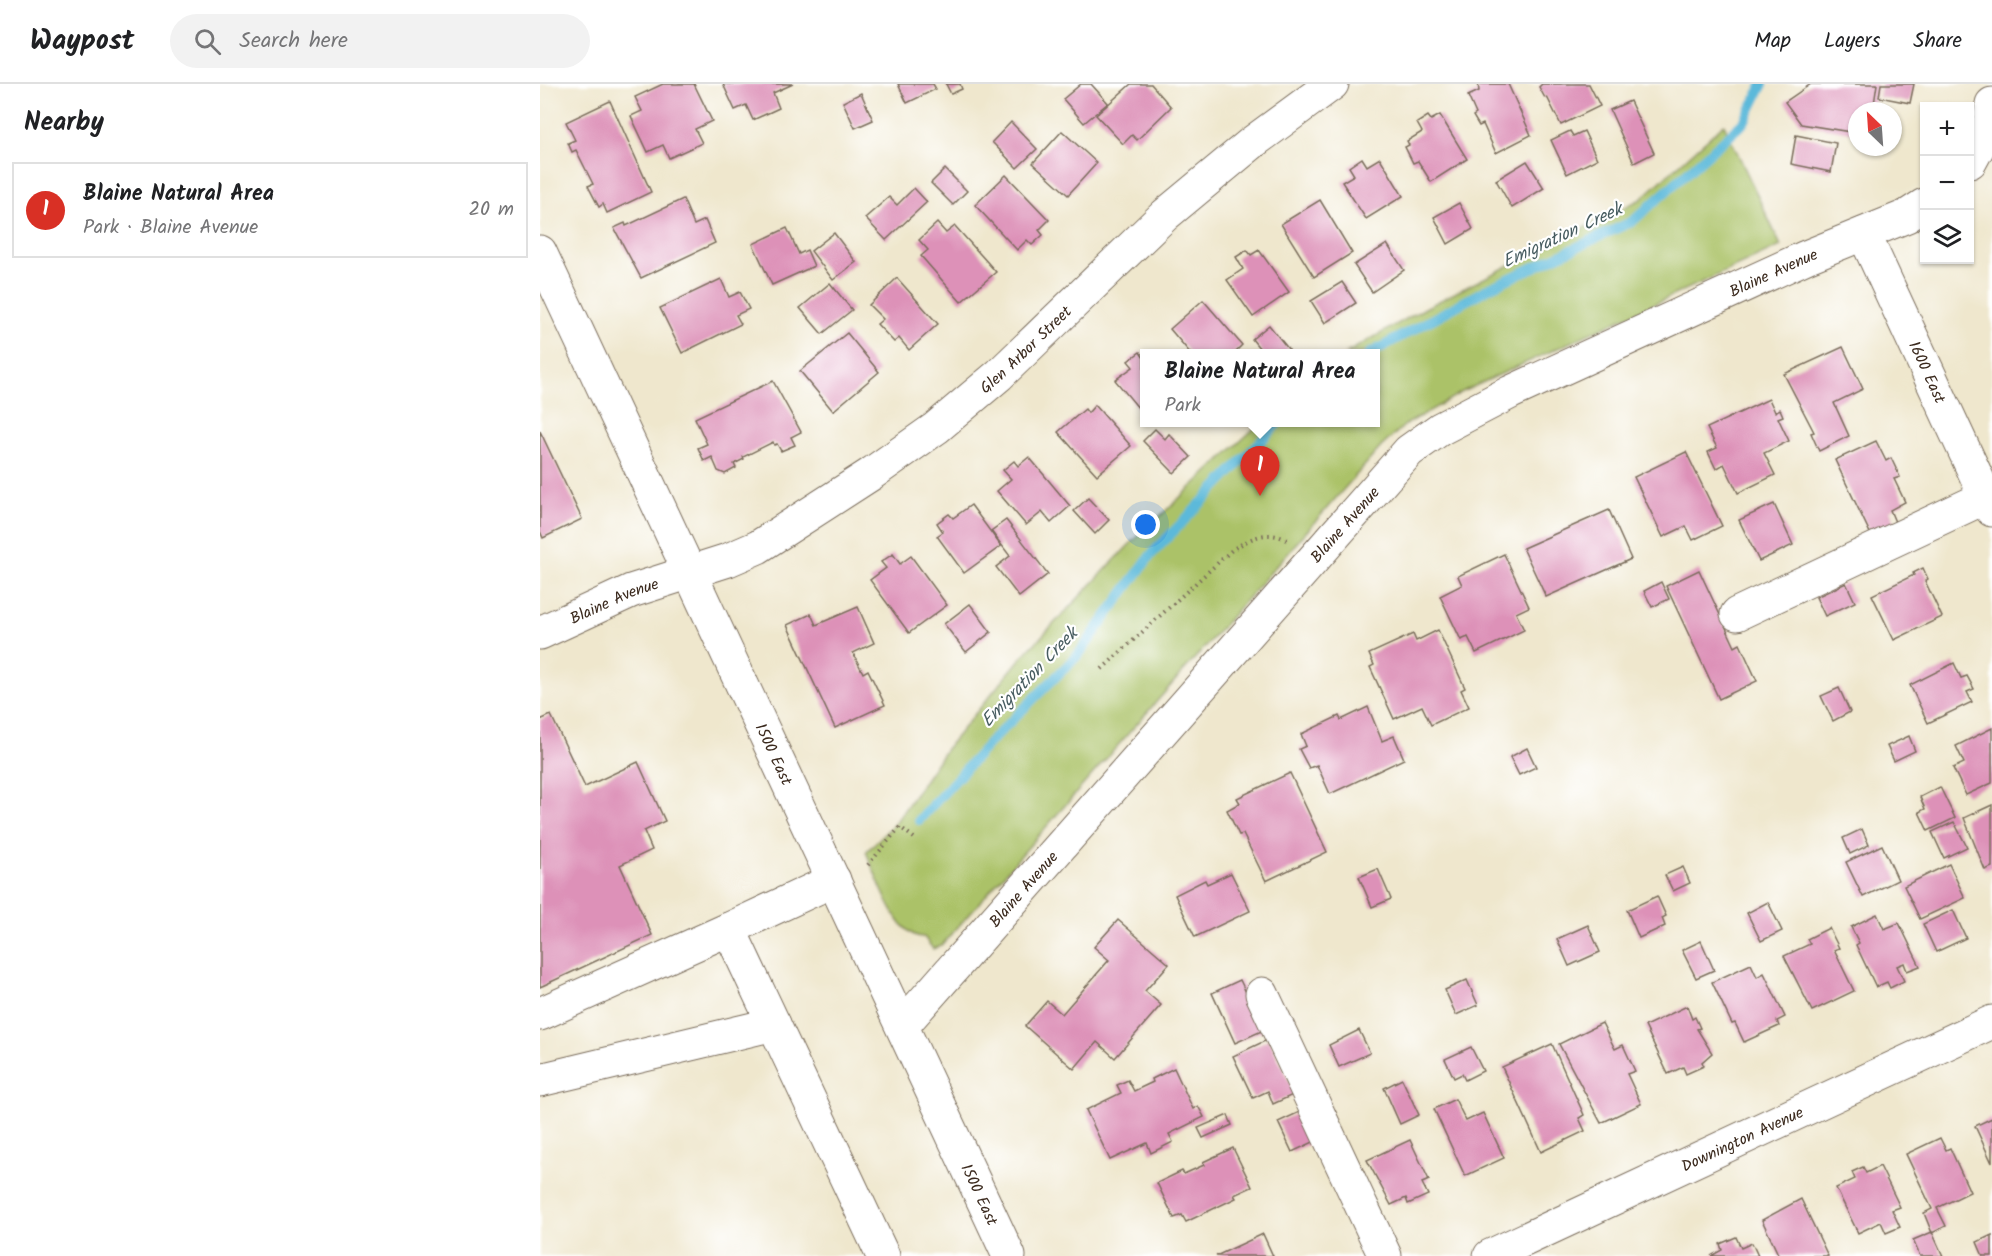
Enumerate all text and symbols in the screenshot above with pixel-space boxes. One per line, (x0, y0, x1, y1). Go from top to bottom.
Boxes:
search box (170, 14, 590, 68)
text: Waypost (30, 19, 134, 64)
text: Search here (239, 24, 348, 59)
icon: search (191, 25, 224, 58)
text: Map (1754, 25, 1791, 58)
text: Layers (1824, 25, 1880, 58)
text: Share (1913, 25, 1962, 58)
text: Nearby (24, 102, 104, 144)
north arrow (1848, 102, 1902, 156)
map controls (1920, 102, 1974, 264)
button: + (1920, 102, 1974, 156)
button: − (1920, 156, 1974, 210)
text: Blaine Natural Area (83, 177, 274, 212)
text: 1 (42, 194, 49, 226)
text: 20 m (468, 194, 514, 226)
water label: Emigration Creek (1498, 195, 1630, 277)
button: layers (1920, 210, 1974, 264)
text: Park · Blaine Avenue (83, 212, 258, 244)
street label: Blaine Avenue (1726, 243, 1822, 304)
street label: Glen Arbor Street (975, 300, 1079, 400)
street label: 1600 East (1901, 337, 1952, 409)
popup (1140, 349, 1380, 427)
text: Blaine Natural Area (1165, 355, 1355, 390)
text: Park (1165, 390, 1201, 422)
pin: 1 (1240, 446, 1280, 496)
street label: Blaine Avenue (1305, 481, 1386, 569)
your location (1131, 510, 1160, 539)
street label: Blaine Avenue (566, 572, 662, 632)
water label: Emigration Creek (975, 619, 1087, 735)
street label: 1500 East (748, 719, 799, 790)
street label: Blaine Avenue (983, 846, 1065, 934)
street label: Downington Avenue (1677, 1101, 1808, 1179)
street label: 1500 East (954, 1160, 1004, 1231)

